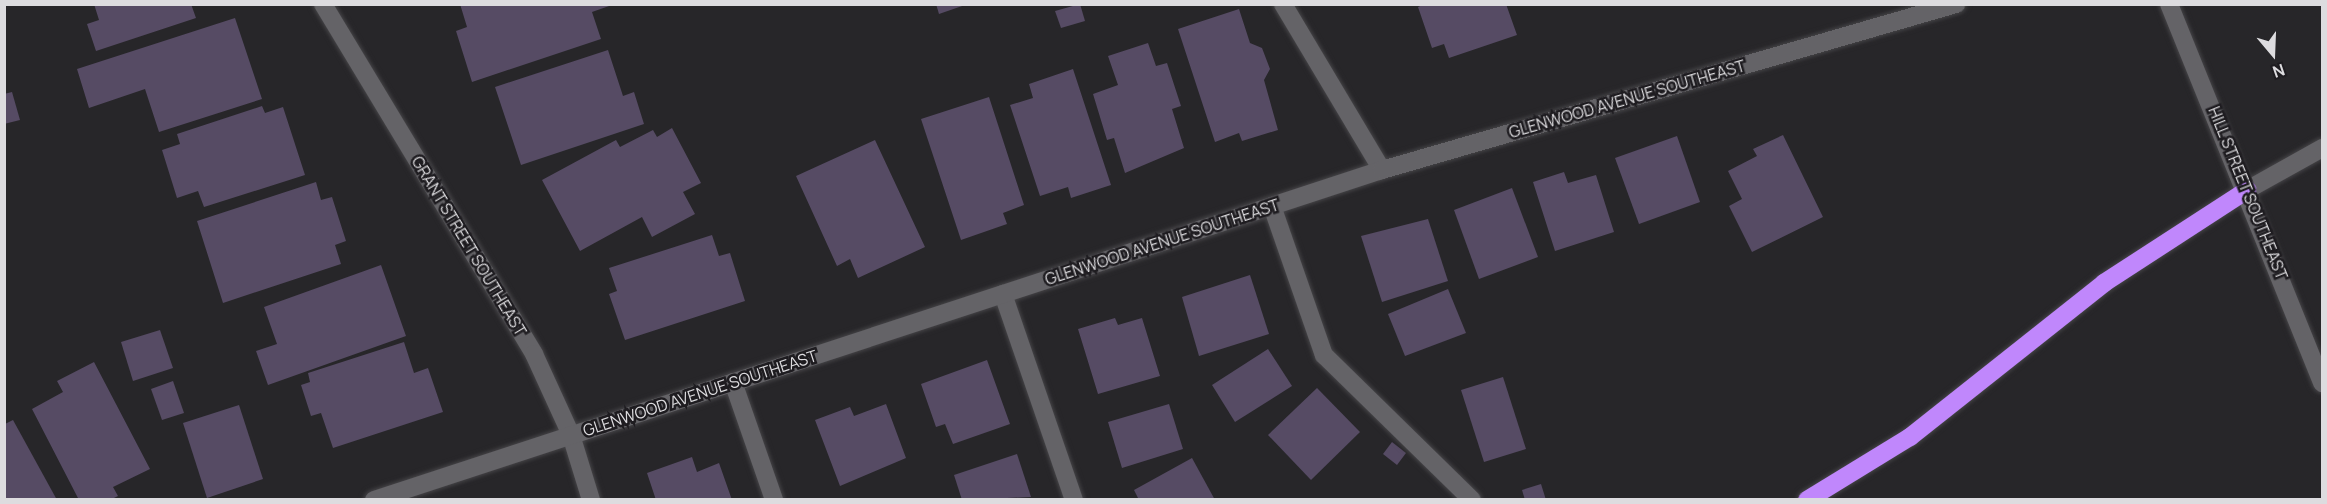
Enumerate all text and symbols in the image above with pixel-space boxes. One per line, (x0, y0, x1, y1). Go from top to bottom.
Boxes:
north arrow (2243, 24, 2303, 84)
street label: GLENWOOD AVENUE SOUTHEAST (1507, 56, 1747, 142)
text: N (2270, 59, 2288, 83)
street label: HILL STREET SOUTHEAST (2204, 103, 2292, 283)
street label: GRANT STREET SOUTHEAST (407, 152, 531, 340)
street label: GLENWOOD AVENUE SOUTHEAST (1042, 195, 1282, 289)
street label: GLENWOOD AVENUE SOUTHEAST (580, 346, 820, 440)

